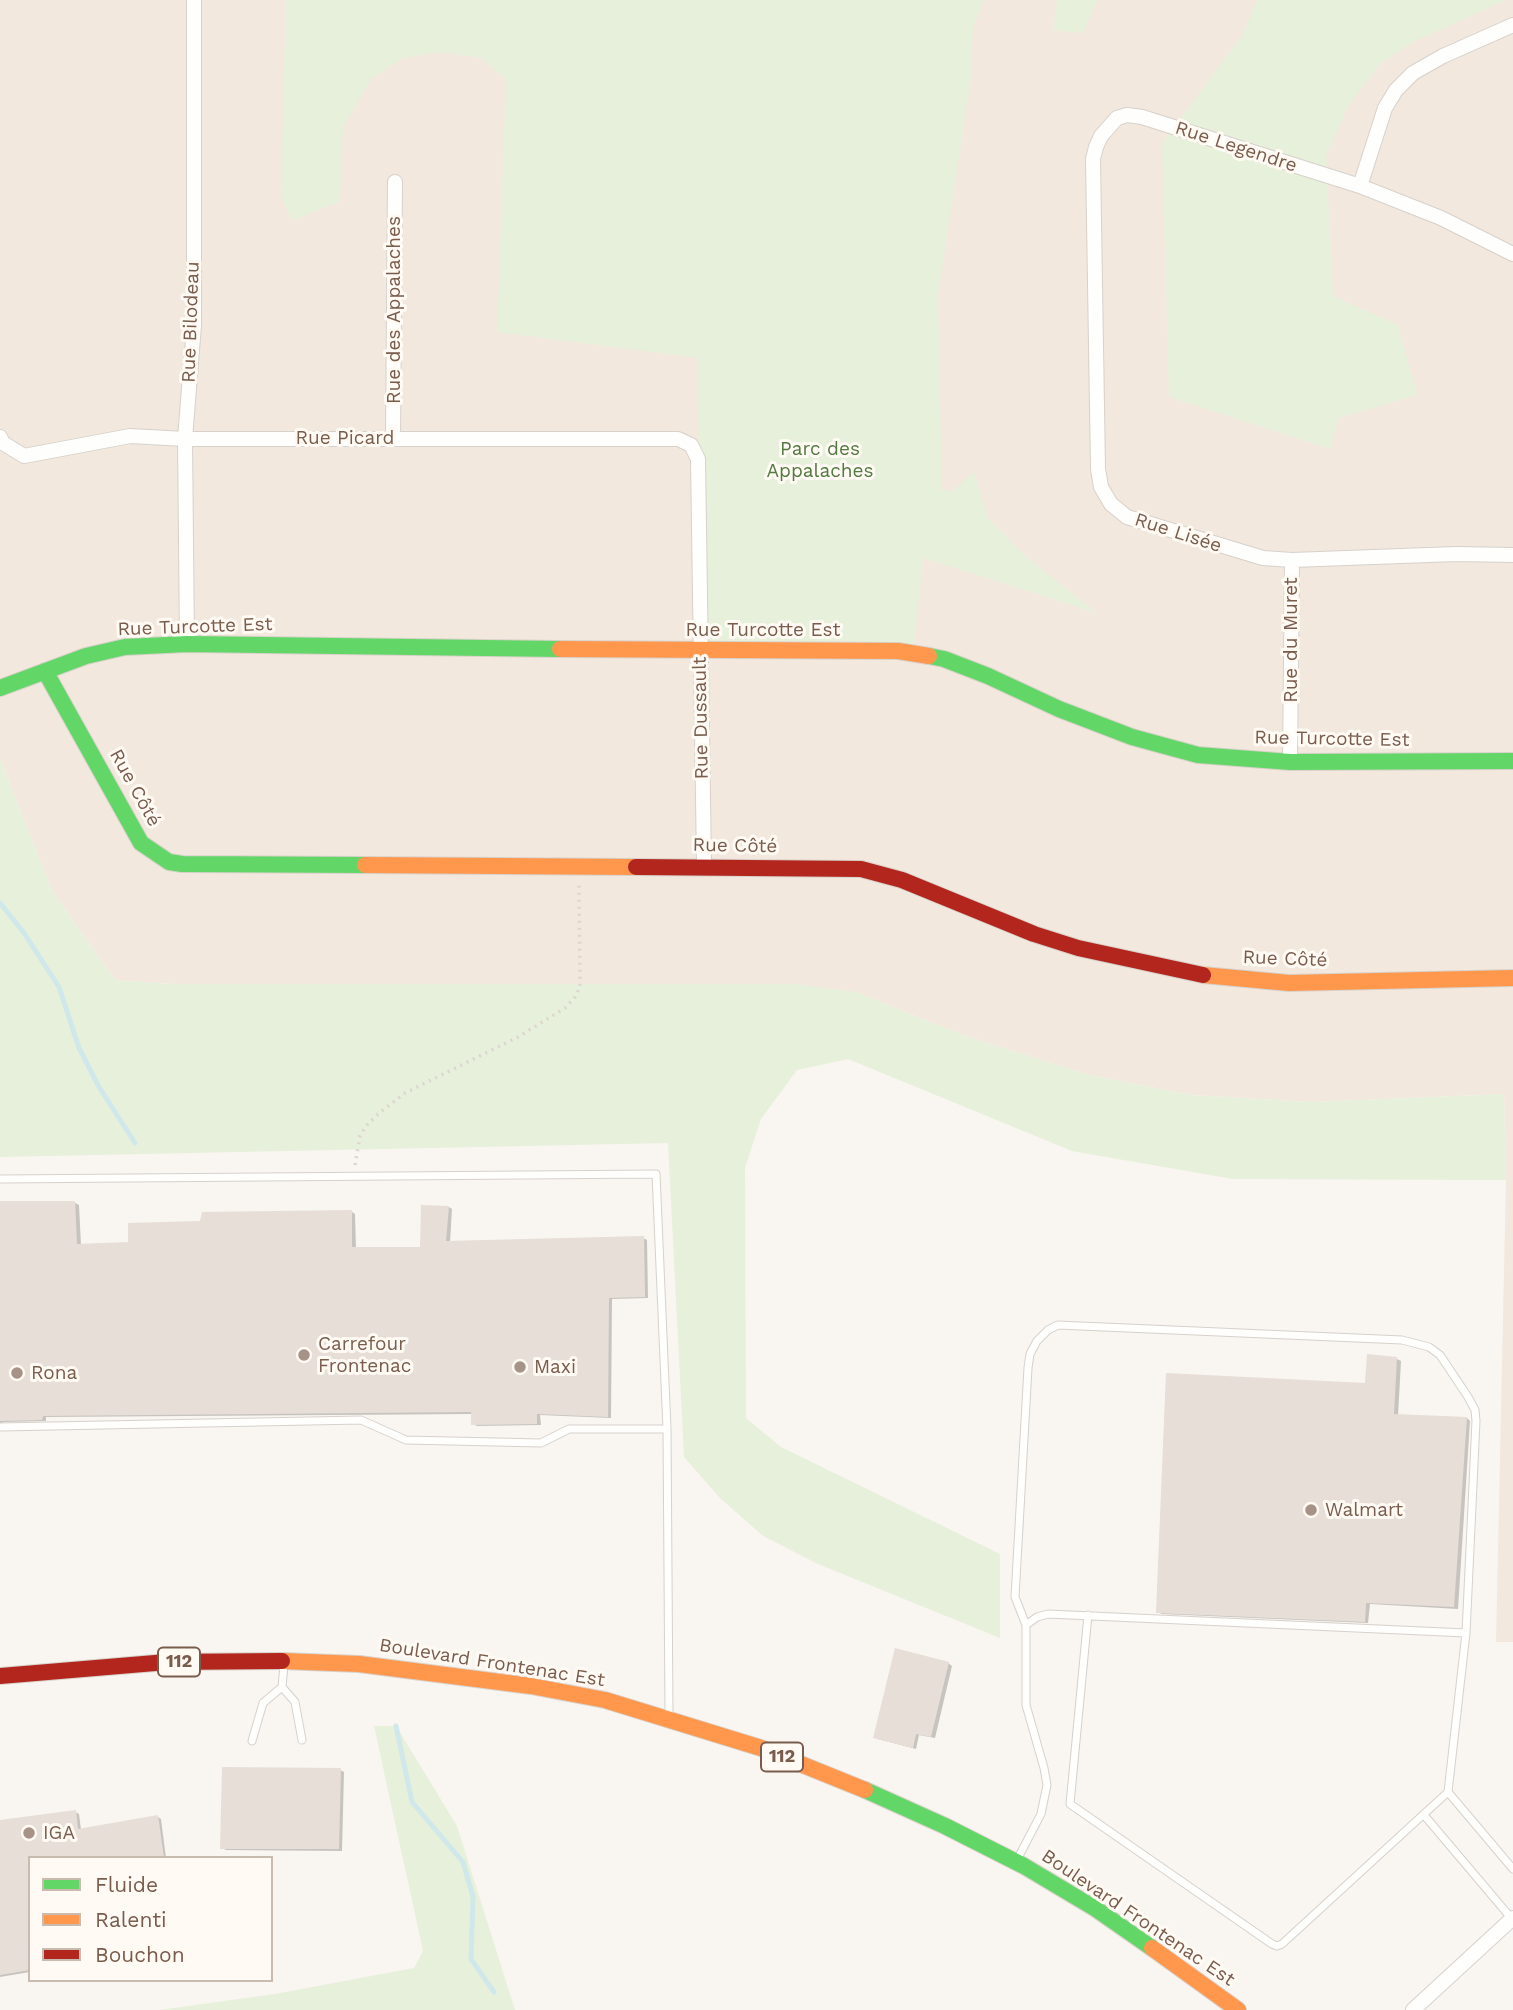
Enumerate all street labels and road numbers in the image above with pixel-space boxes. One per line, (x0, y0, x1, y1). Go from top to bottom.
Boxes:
street label: Rue Legendre (1172, 117, 1300, 177)
street label: Rue des Appalaches (383, 216, 405, 404)
street label: Rue Bilodeau (177, 261, 205, 383)
street label: Rue Picard (296, 427, 394, 449)
street label: Rue Lisée (1132, 508, 1224, 558)
street label: Rue du Muret (1280, 577, 1302, 703)
street label: Rue Turcotte Est (117, 613, 273, 641)
street label: Rue Turcotte Est (685, 619, 841, 641)
street label: Rue Dussault (689, 656, 713, 780)
street label: Rue Turcotte Est (1254, 726, 1410, 752)
street label: Rue Côté (104, 745, 166, 831)
street label: Rue Côté (692, 834, 778, 858)
street label: Rue Côté (1242, 946, 1328, 972)
street label: Boulevard Frontenac Est (378, 1634, 606, 1692)
road number: 112 (158, 1647, 200, 1676)
road number: 112 (761, 1742, 803, 1772)
street label: Boulevard Frontenac Est (1037, 1845, 1239, 1991)

